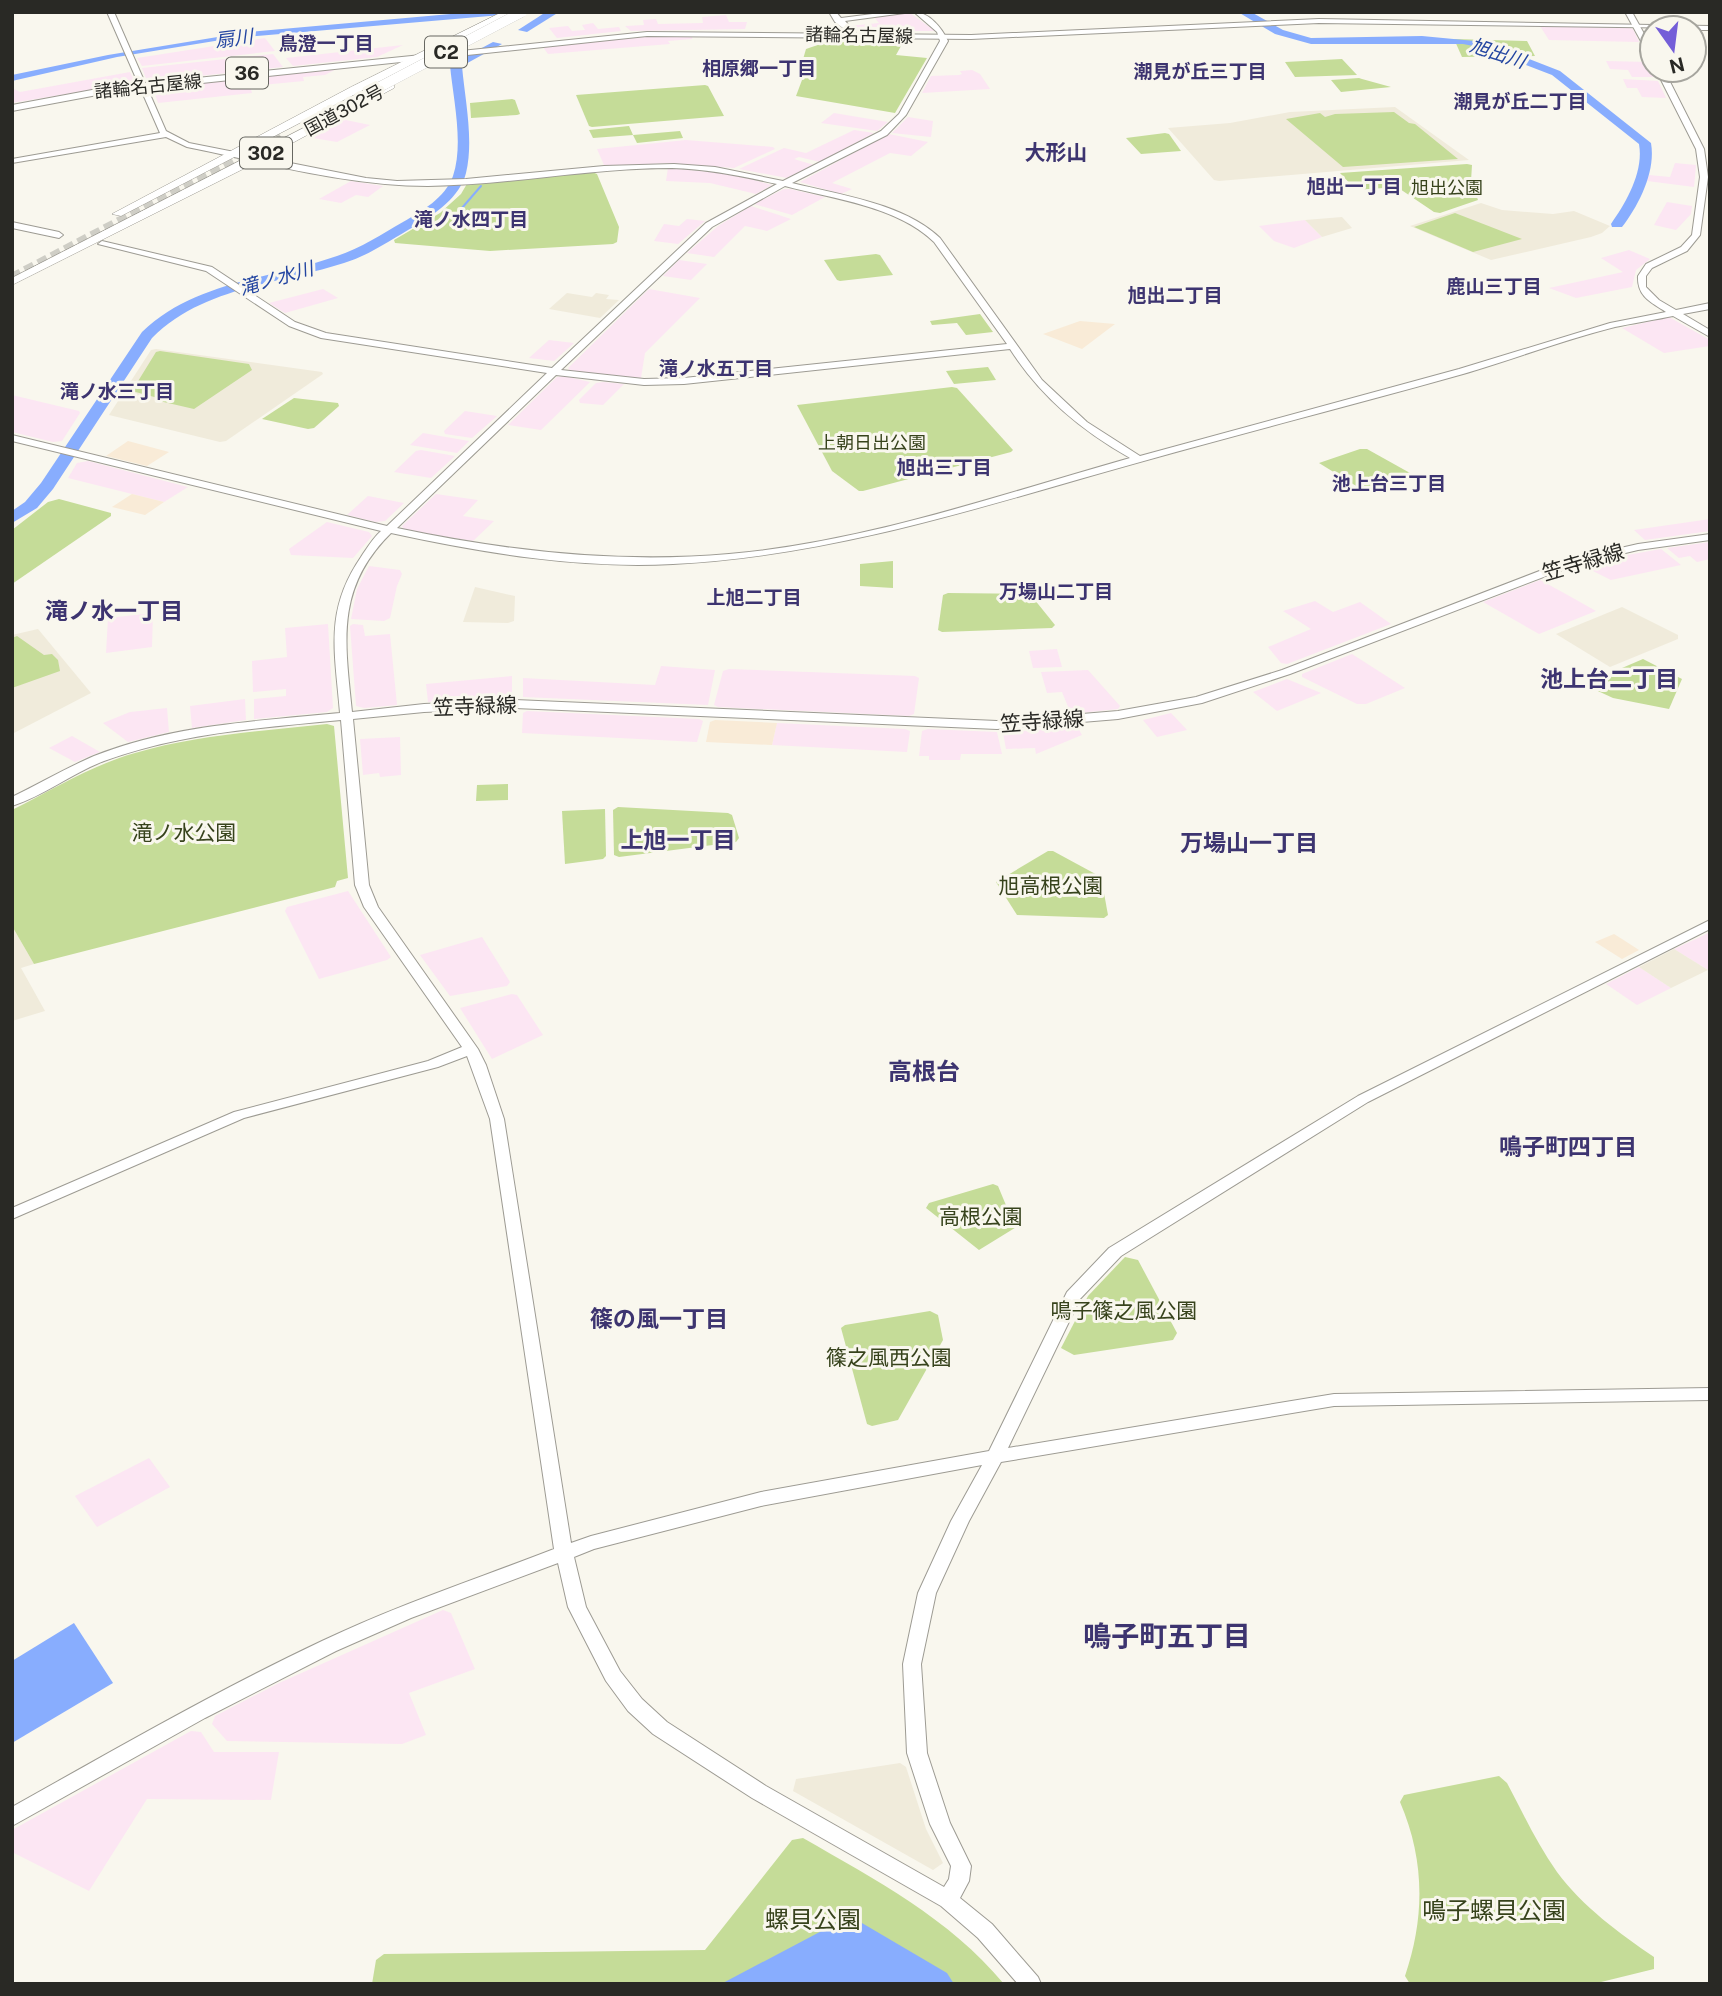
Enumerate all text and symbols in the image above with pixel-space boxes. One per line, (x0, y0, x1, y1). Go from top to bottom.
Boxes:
north arrow (1638, 14, 1708, 84)
street label: 諸輪名古屋線 (805, 24, 913, 46)
water label: 扇川 (214, 25, 256, 51)
district label: 鳥澄一丁目 (278, 32, 374, 54)
water label: 旭出川 (1467, 34, 1530, 73)
road number: C2 (425, 36, 467, 68)
text: N (1667, 53, 1687, 78)
district label: 相原郷一丁目 (702, 57, 816, 79)
road number: 36 (226, 58, 268, 88)
district label: 潮見が丘三丁目 (1133, 60, 1267, 82)
street label: 諸輪名古屋線 (93, 70, 203, 102)
street label: 国道302号 (301, 80, 387, 140)
district label: 潮見が丘二丁目 (1453, 90, 1587, 112)
road number: 302 (240, 138, 292, 168)
district label: 大形山 (1025, 140, 1088, 165)
district label: 旭出一丁目 (1306, 175, 1402, 197)
park label: 旭出公園 (1411, 177, 1483, 198)
district label: 滝ノ水四丁目 (414, 208, 528, 230)
water label: 滝ノ水川 (236, 256, 317, 299)
district label: 鹿山三丁目 (1446, 275, 1542, 297)
district label: 旭出二丁目 (1127, 284, 1223, 306)
district label: 滝ノ水五丁目 (659, 357, 773, 379)
district label: 滝ノ水三丁目 (60, 380, 174, 402)
park label: 上朝日出公園 (818, 432, 926, 453)
district label: 旭出三丁目 (896, 456, 992, 478)
district label: 池上台三丁目 (1332, 472, 1446, 494)
street label: 笠寺緑線 (1539, 538, 1627, 586)
district label: 万場山二丁目 (999, 580, 1113, 602)
district label: 上旭二丁目 (706, 586, 802, 608)
district label: 滝ノ水一丁目 (45, 597, 183, 624)
district label: 池上台二丁目 (1540, 665, 1678, 692)
street label: 笠寺緑線 (433, 692, 517, 720)
street label: 笠寺緑線 (999, 706, 1085, 736)
park label: 滝ノ水公園 (132, 820, 237, 845)
district label: 上旭一丁目 (621, 826, 736, 853)
district label: 万場山一丁目 (1180, 829, 1318, 856)
park label: 旭高根公園 (999, 873, 1104, 898)
district label: 高根台 (888, 1057, 960, 1085)
district label: 鳴子町四丁目 (1499, 1133, 1637, 1160)
park label: 高根公園 (939, 1204, 1023, 1229)
park label: 鳴子篠之風公園 (1051, 1298, 1198, 1323)
district label: 篠の風一丁目 (590, 1305, 728, 1332)
park label: 篠之風西公園 (826, 1345, 952, 1370)
district label: 鳴子町五丁目 (1083, 1619, 1251, 1652)
park label: 鳴子螺貝公園 (1422, 1896, 1566, 1924)
park label: 螺貝公園 (765, 1905, 861, 1933)

